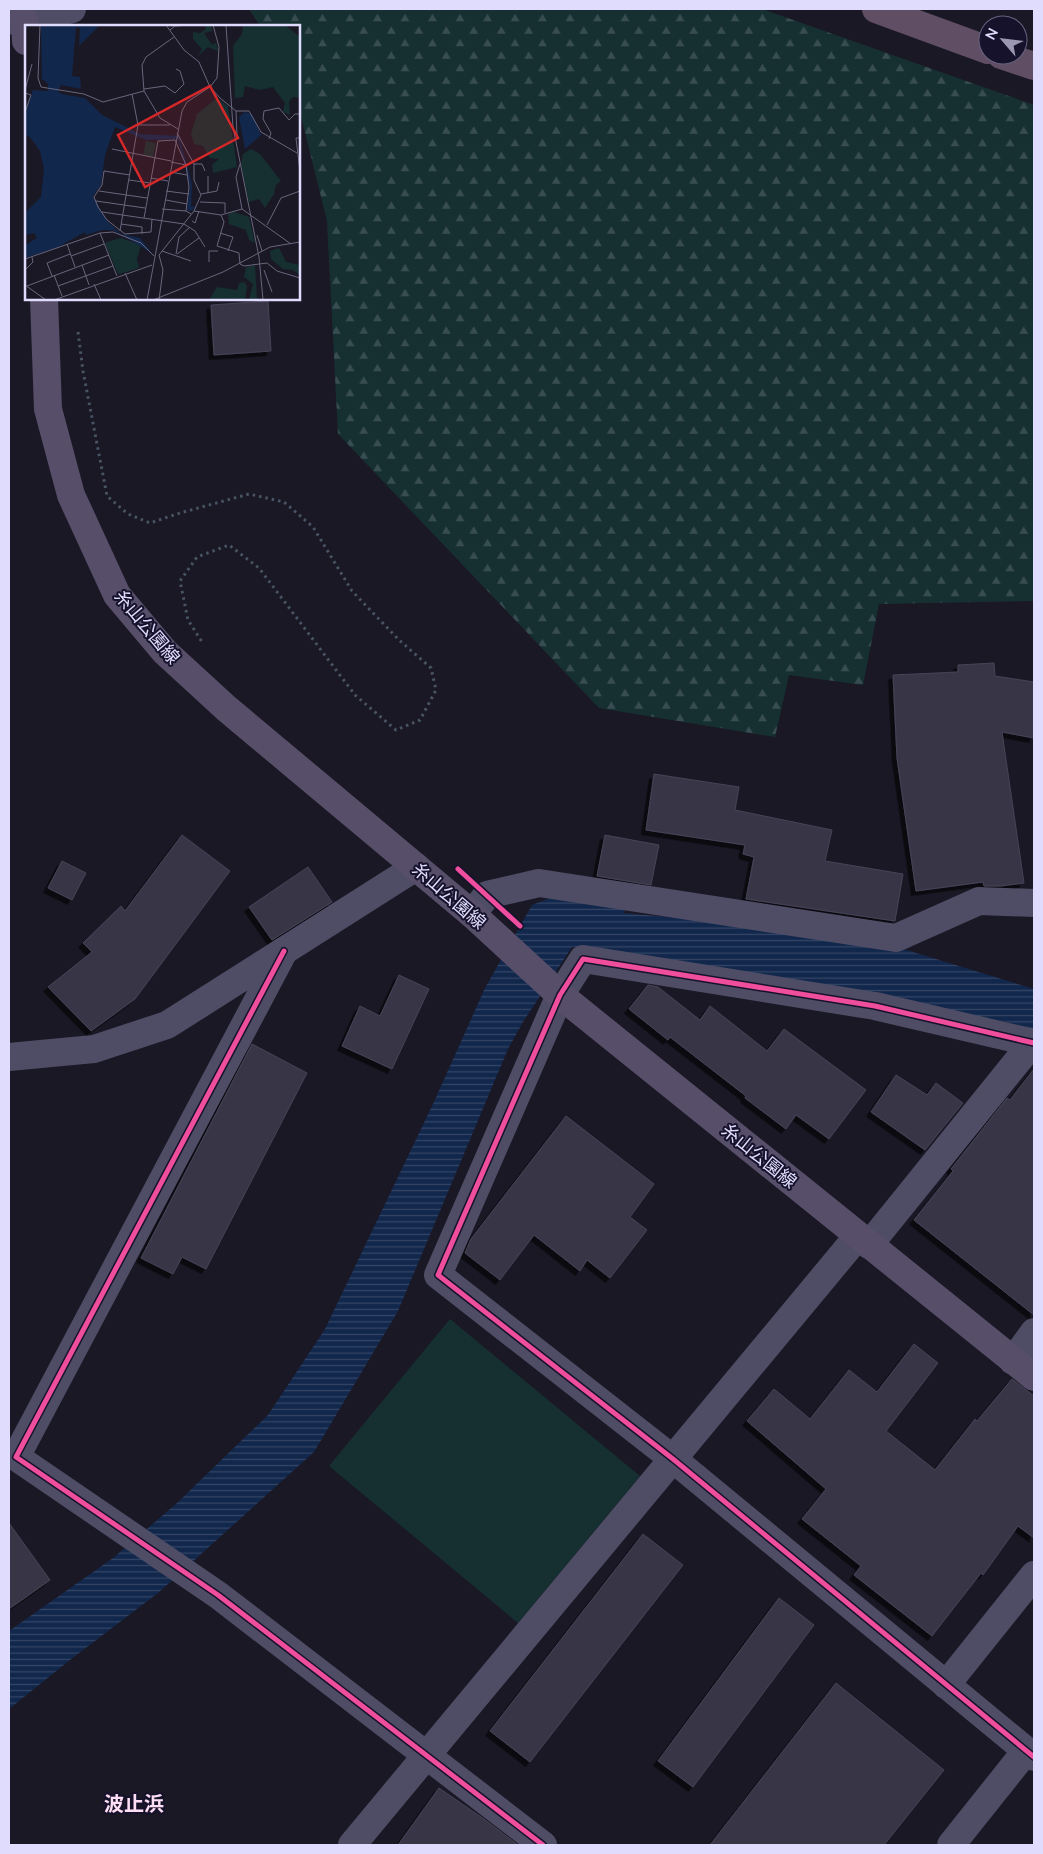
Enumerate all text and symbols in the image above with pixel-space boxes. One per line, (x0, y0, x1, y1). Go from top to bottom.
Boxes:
north arrow (978, 15, 1028, 65)
inset map (25, 25, 300, 300)
text: N (981, 25, 1001, 42)
street label: 糸山公園線 (110, 585, 185, 668)
street label: 糸山公園線 (408, 857, 491, 933)
street label: 糸山公園線 (718, 1118, 802, 1192)
district label: 波止浜 (104, 1791, 164, 1815)

